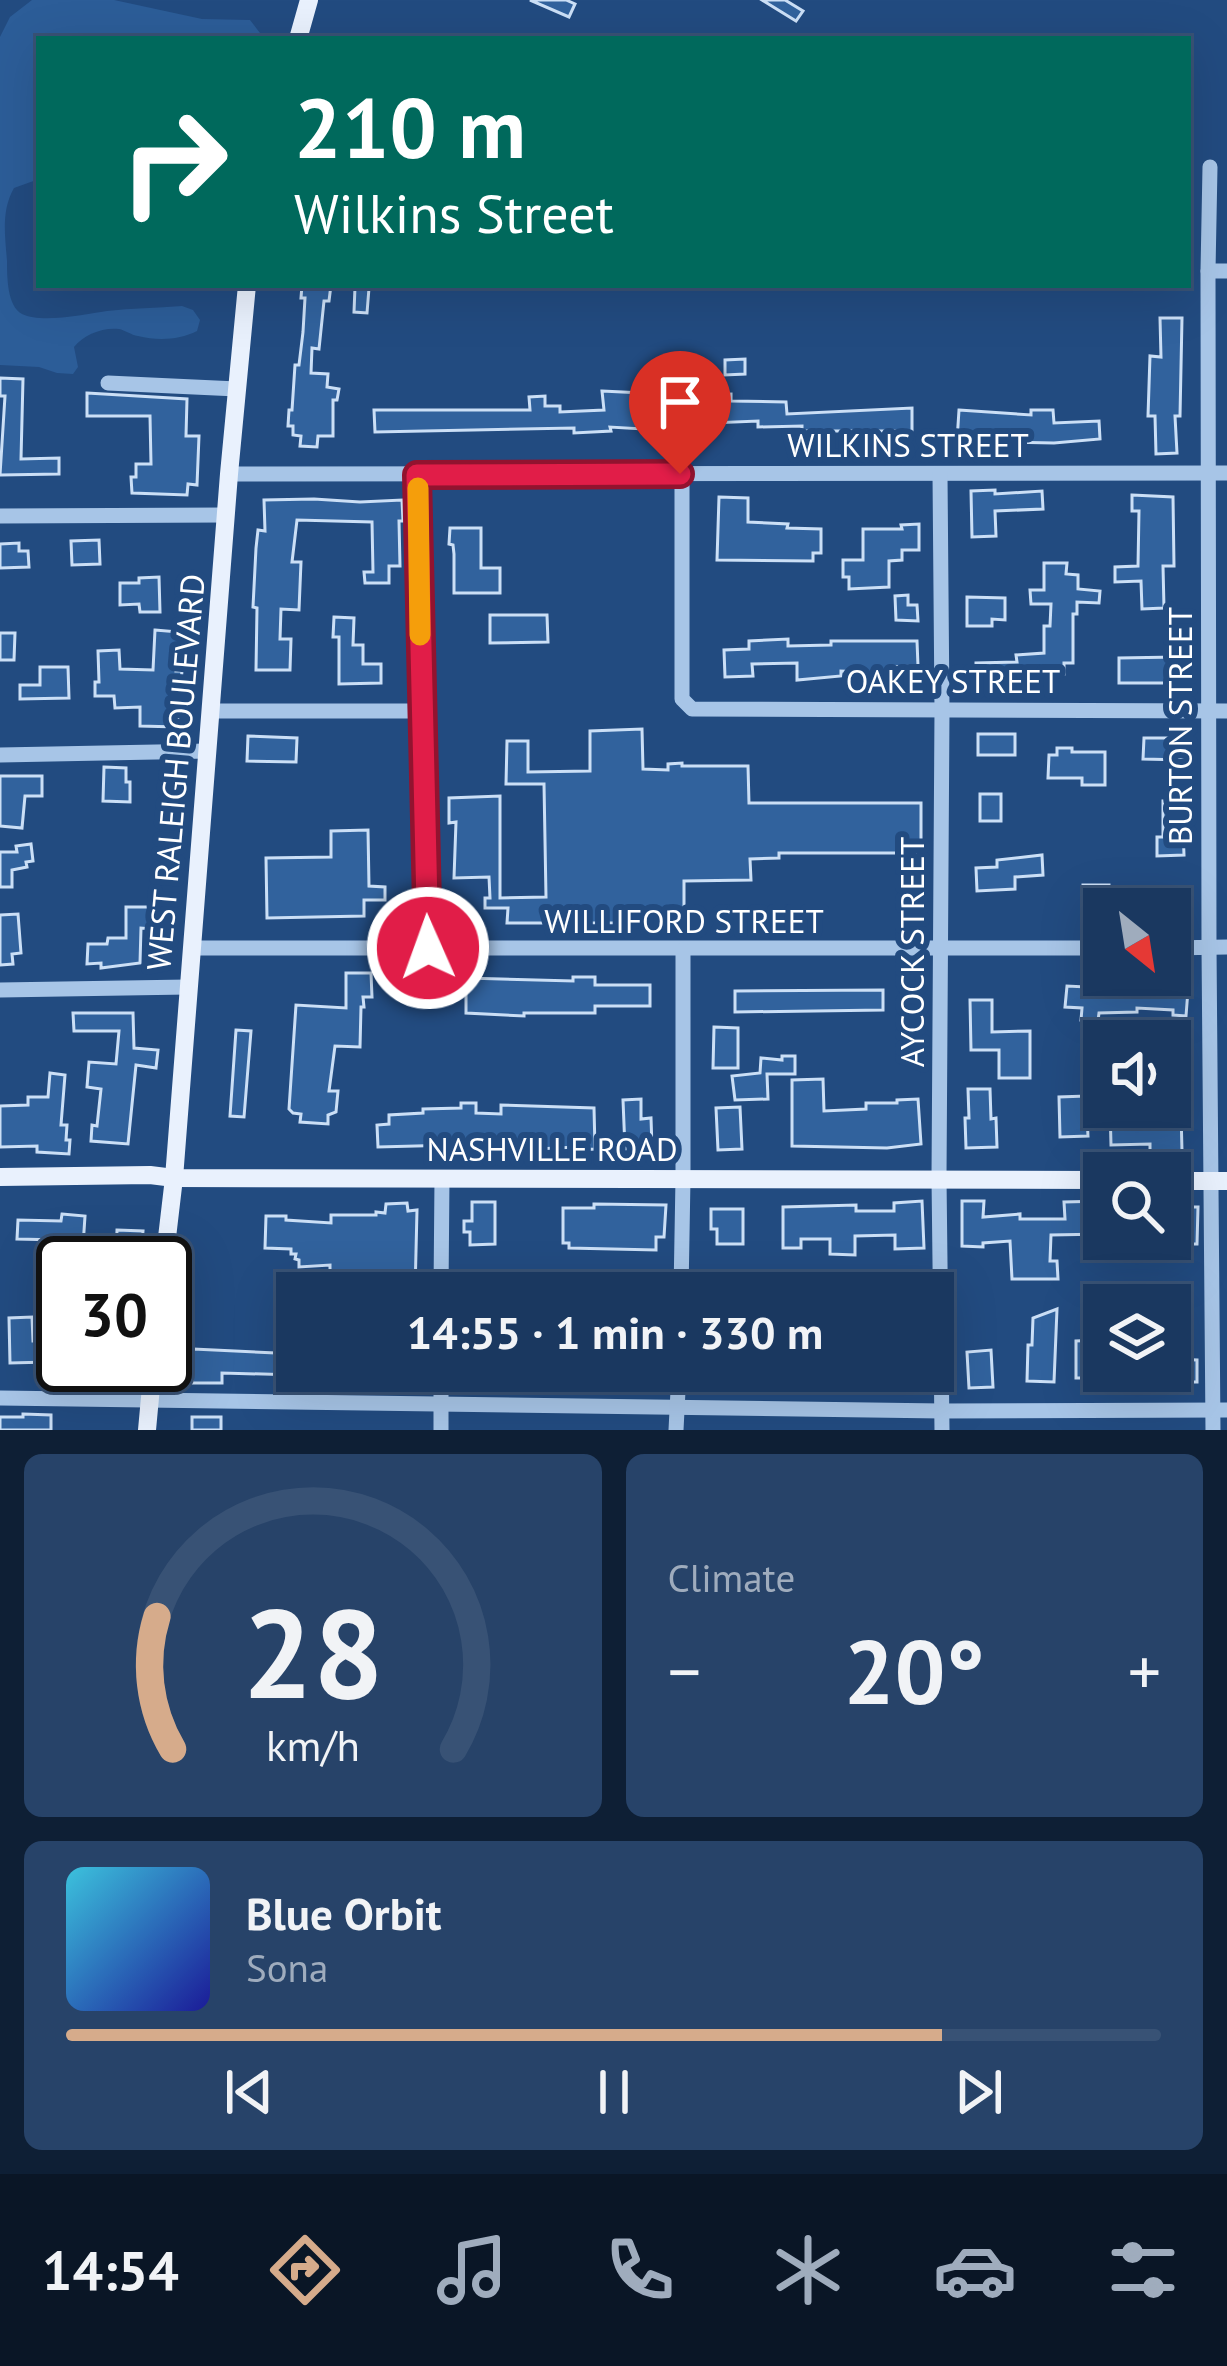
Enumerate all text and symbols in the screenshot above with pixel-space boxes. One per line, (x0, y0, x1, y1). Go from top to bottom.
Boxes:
text: 210 m (294, 72, 526, 181)
icon: right (96, 84, 252, 240)
text: Wilkins Street (294, 178, 614, 248)
pin (629, 351, 731, 474)
icon: arrive (647, 369, 713, 435)
street label: WILKINS STREET (787, 423, 1029, 466)
street label: WEST RALEIGH BOULEVARD (136, 572, 214, 972)
street label: BURTON STREET (1158, 607, 1201, 845)
street label: OAKEY STREET (846, 659, 1060, 702)
street label: AYCOCK STREET (890, 837, 933, 1067)
position arrow (365, 885, 491, 1011)
north arrow (1083, 888, 1191, 996)
map controls (1083, 888, 1191, 1392)
street label: WILLIFORD STREET (544, 899, 824, 942)
button: sound (1083, 1020, 1191, 1128)
street label: NASHVILLE ROAD (427, 1127, 678, 1170)
button: search (1083, 1152, 1191, 1260)
speed limit sign: 30 (36, 1236, 192, 1392)
button: layers (1083, 1284, 1191, 1392)
text: 14:55 · 1 min · 330 m (407, 1303, 823, 1361)
text: Climate (668, 1552, 795, 1603)
text: 28 (242, 1571, 384, 1732)
text: 20° (844, 1612, 985, 1729)
text: − (668, 1628, 701, 1713)
text: + (1128, 1628, 1161, 1713)
text: km/h (266, 1716, 360, 1772)
text: Blue Orbit (246, 1884, 442, 1942)
text: Sona (246, 1942, 328, 1993)
icon: previous (216, 2059, 282, 2125)
icon: pause (581, 2059, 647, 2125)
icon: next (946, 2059, 1012, 2125)
icon: directions (263, 2228, 347, 2312)
icon: music (430, 2228, 514, 2312)
icon: phone (598, 2228, 682, 2312)
icon: climate (766, 2228, 850, 2312)
icon: car (933, 2228, 1017, 2312)
icon: filters (1101, 2228, 1185, 2312)
text: 14:54 (42, 2235, 179, 2305)

